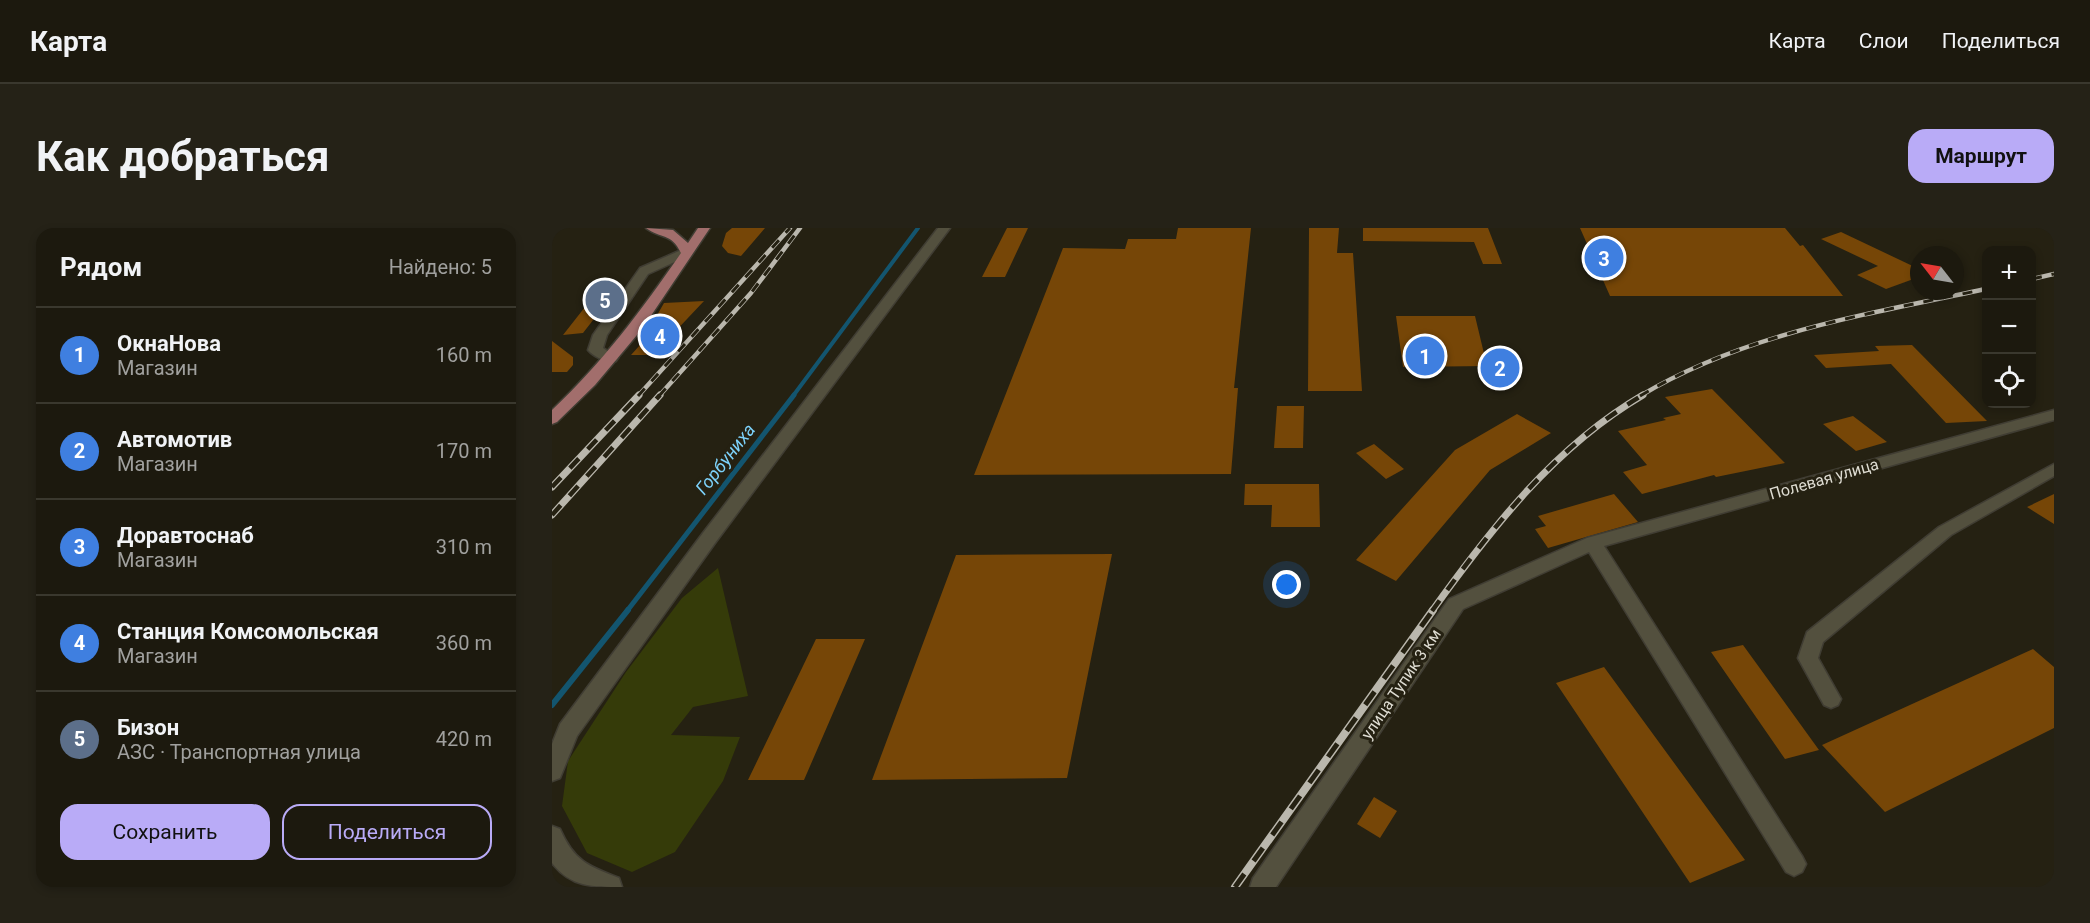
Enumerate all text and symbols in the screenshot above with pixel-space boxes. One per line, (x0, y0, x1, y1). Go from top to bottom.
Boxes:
text: Карта (30, 25, 107, 58)
text: Карта (1769, 29, 1826, 53)
text: Слои (1859, 29, 1909, 53)
text: Поделиться (1942, 29, 2060, 53)
button: Маршрут (1908, 129, 2054, 183)
text: Как добраться (36, 132, 330, 181)
pin: 3 (1584, 236, 1624, 280)
north arrow (1910, 246, 1964, 300)
map controls (1982, 246, 2036, 408)
button: + (1982, 246, 2036, 300)
text: Рядом (60, 252, 142, 282)
text: Найдено: 5 (389, 255, 492, 279)
pin: 5 (586, 278, 624, 322)
button: − (1982, 300, 2036, 354)
pin: 4 (640, 314, 680, 358)
text: ОкнаНова (117, 331, 221, 356)
pin: 1 (1406, 334, 1444, 378)
text: 1 (74, 343, 85, 367)
text: 160 m (436, 343, 492, 367)
pin: 2 (1480, 346, 1520, 390)
button: locate (1982, 354, 2036, 408)
text: Магазин (117, 356, 198, 380)
water label: Горбуниха (691, 419, 759, 499)
text: Автомотив (117, 427, 232, 452)
text: 2 (74, 439, 85, 463)
text: 170 m (436, 439, 492, 463)
text: Магазин (117, 452, 198, 476)
street label: Полевая улица (1767, 454, 1881, 504)
text: Доравтоснаб (117, 523, 254, 548)
text: 3 (74, 535, 85, 559)
text: 310 m (436, 535, 492, 559)
text: Магазин (117, 548, 198, 572)
your location (1272, 570, 1301, 599)
text: Станция Комсомольская (117, 619, 379, 644)
street label: улица Тупик 3 км (1357, 625, 1445, 743)
text: 4 (74, 631, 85, 655)
text: 360 m (436, 631, 492, 655)
text: Магазин (117, 644, 198, 668)
text: Бизон (117, 715, 179, 740)
text: 5 (74, 727, 85, 751)
text: 420 m (436, 727, 492, 751)
text: АЗС · Транспортная улица (117, 740, 361, 764)
button: Сохранить (60, 804, 270, 860)
button: Поделиться (282, 804, 492, 860)

